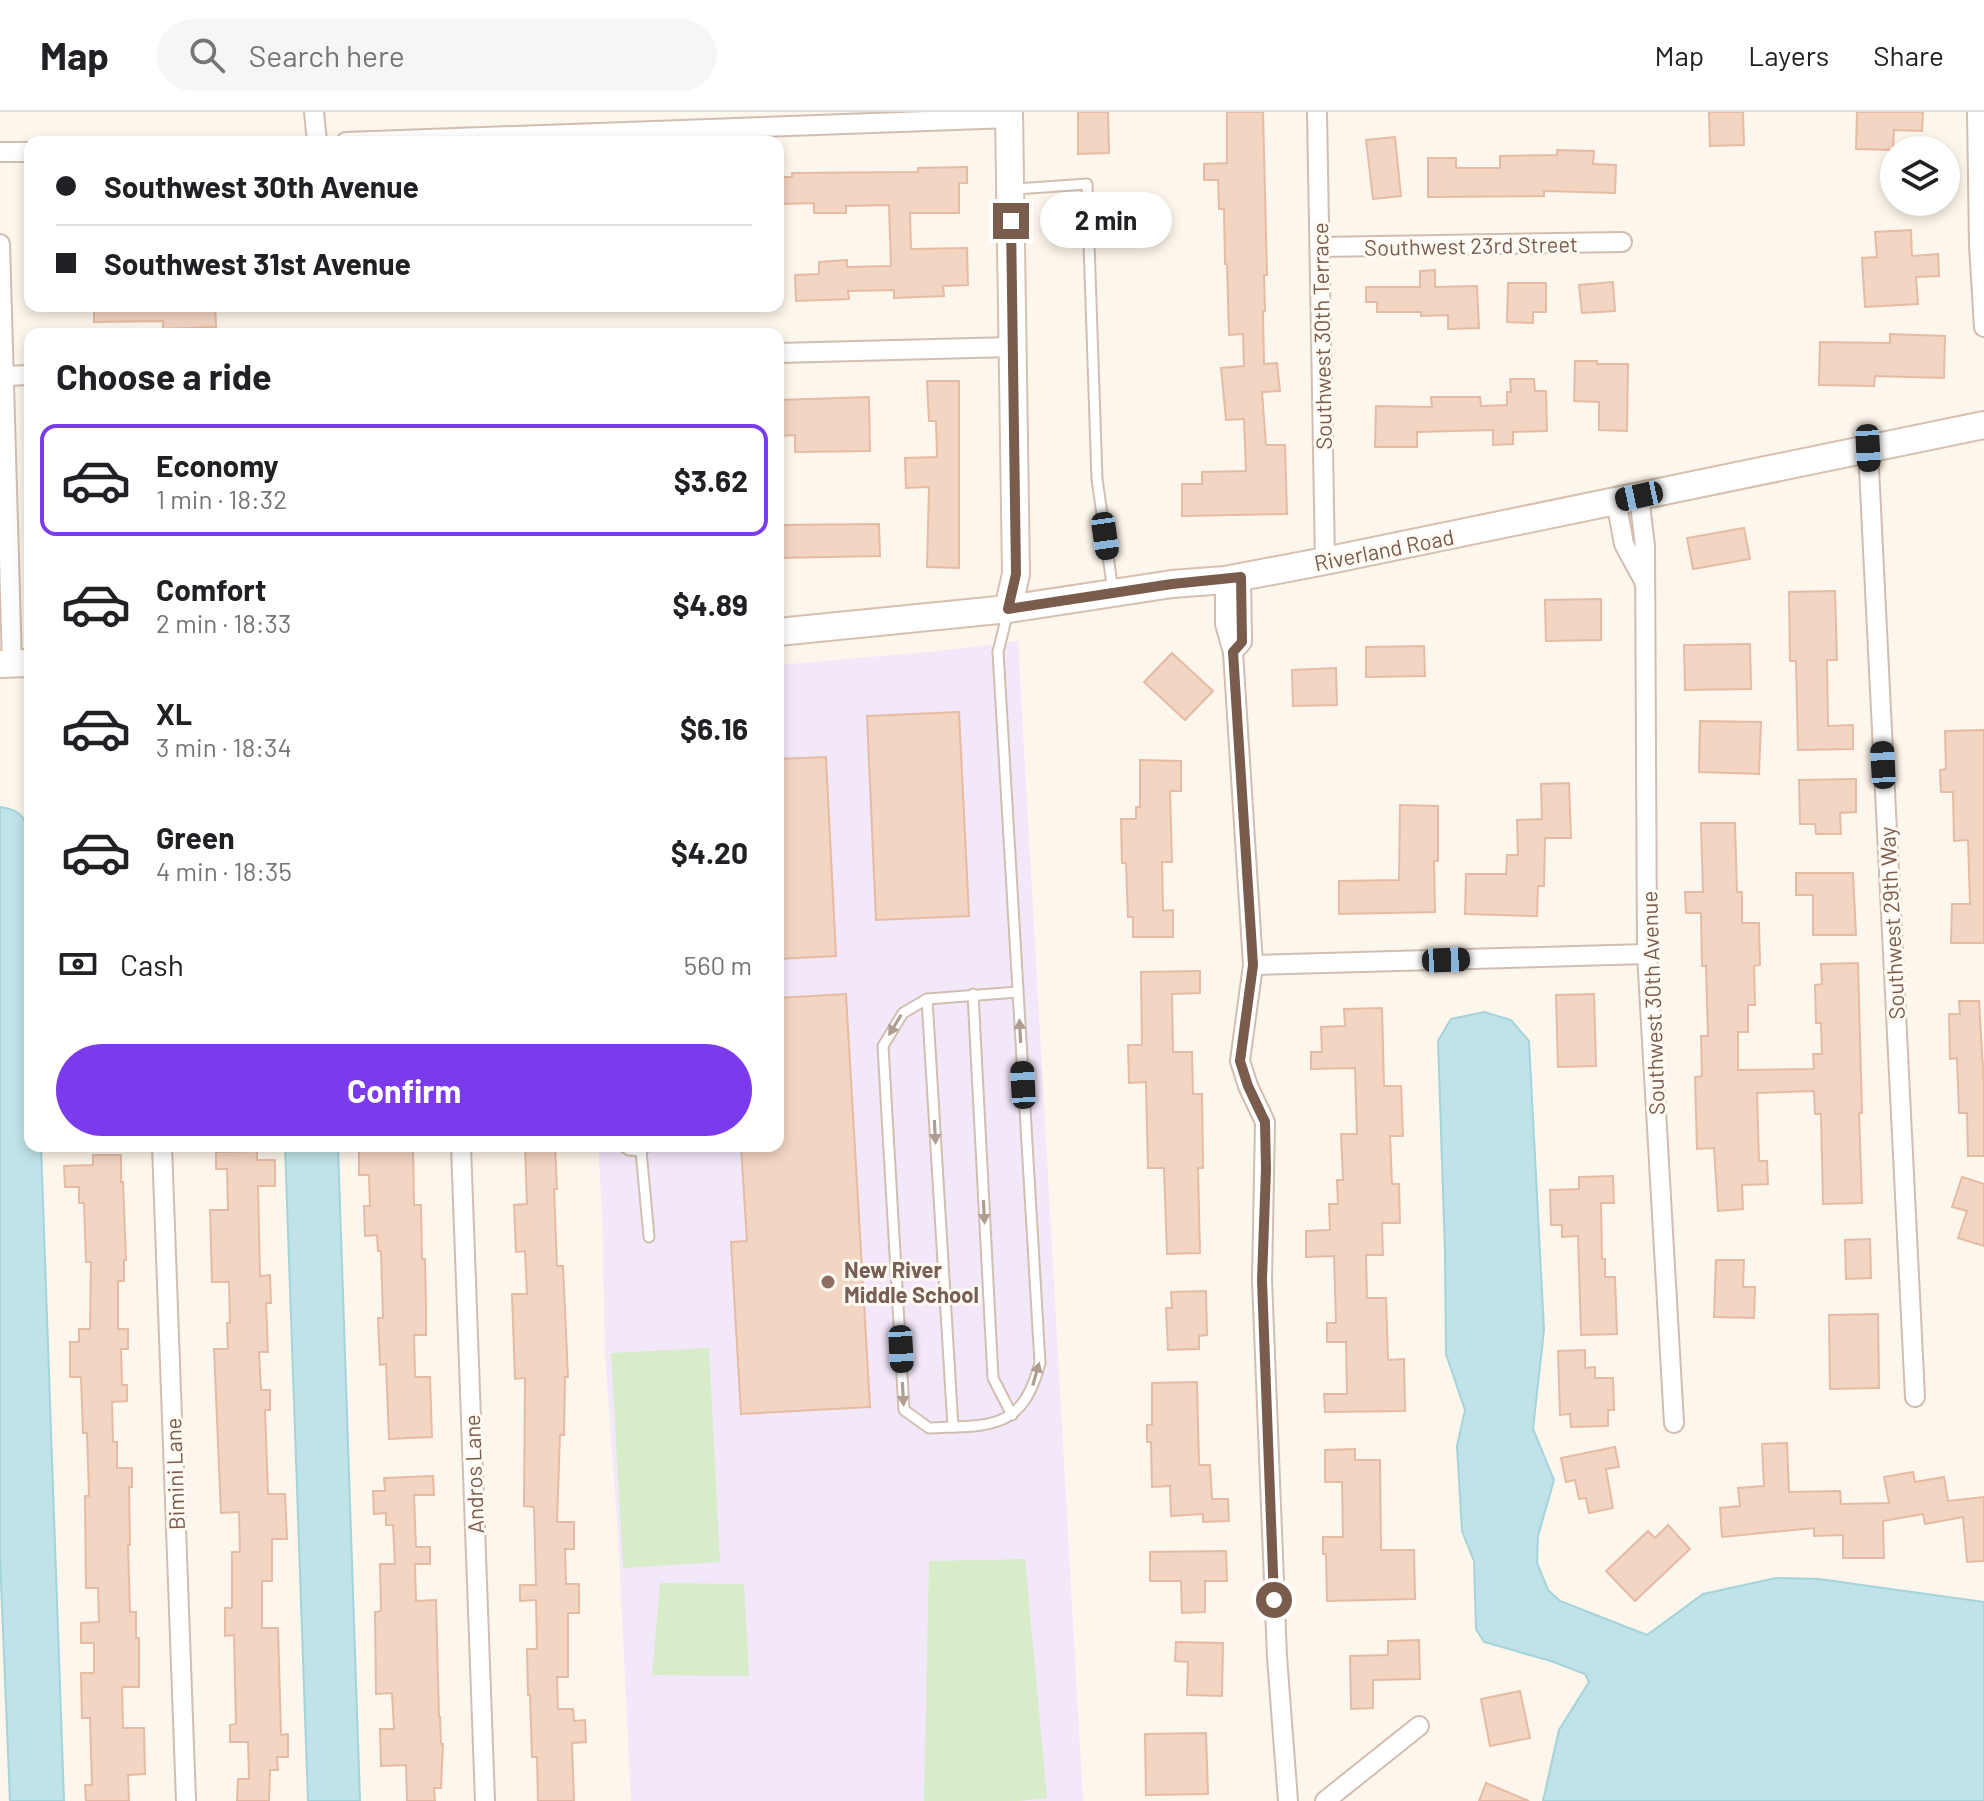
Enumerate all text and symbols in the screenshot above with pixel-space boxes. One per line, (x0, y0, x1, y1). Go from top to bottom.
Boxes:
search box (157, 19, 717, 91)
text: Map (40, 32, 109, 78)
icon: search (185, 33, 229, 77)
text: Search here (249, 37, 405, 73)
text: Map (1654, 38, 1704, 72)
text: Layers (1748, 38, 1829, 72)
text: Share (1873, 38, 1944, 72)
map controls (1880, 136, 1960, 216)
button: layers (1880, 136, 1960, 216)
text: Southwest 30th Avenue (104, 168, 419, 204)
callout: 2 min (1039, 193, 1171, 249)
route end (993, 203, 1029, 239)
text: 2 min (1075, 204, 1137, 235)
street label: Southwest 30th Terrace (1306, 222, 1336, 450)
street label: Southwest 23rd Street (1364, 230, 1578, 260)
text: Southwest 31st Avenue (104, 245, 411, 281)
text: Choose a ride (56, 354, 272, 397)
car (1855, 423, 1881, 473)
icon: car (60, 444, 132, 516)
text: Economy (156, 447, 279, 483)
text: $3.62 (674, 462, 748, 498)
car (1613, 479, 1665, 513)
text: 1 min · 18:32 (156, 483, 287, 514)
car (1090, 511, 1120, 561)
street label: Riverland Road (1312, 523, 1456, 575)
icon: car (60, 568, 132, 640)
text: Comfort (156, 571, 266, 607)
text: $4.89 (672, 586, 748, 622)
text: 2 min · 18:33 (156, 607, 291, 638)
icon: car (60, 692, 132, 764)
text: XL (156, 695, 192, 731)
text: $6.16 (680, 710, 748, 746)
text: 3 min · 18:34 (156, 731, 292, 762)
car (1870, 740, 1896, 790)
icon: car (60, 816, 132, 888)
text: Green (156, 819, 235, 855)
street label: Southwest 29th Way (1873, 826, 1909, 1020)
text: $4.20 (671, 834, 748, 870)
text: 4 min · 18:35 (156, 855, 292, 886)
street label: Southwest 30th Avenue (1635, 890, 1669, 1116)
icon: cash (56, 942, 100, 986)
text: Cash (120, 946, 184, 982)
car (1422, 947, 1470, 973)
text: 560 m (684, 949, 752, 980)
one-way arrow (888, 1014, 902, 1036)
one-way arrow (1013, 1018, 1026, 1043)
button: Confirm (56, 1044, 752, 1136)
car (1010, 1060, 1036, 1110)
one-way arrow (929, 1120, 942, 1145)
one-way arrow (978, 1200, 991, 1225)
place label: New River Middle School (844, 1256, 979, 1307)
marker: New River Middle School (819, 1273, 837, 1291)
car (888, 1324, 914, 1374)
one-way arrow (1030, 1362, 1043, 1386)
one-way arrow (897, 1382, 910, 1407)
street label: Andros Lane (458, 1414, 488, 1534)
street label: Bimini Lane (159, 1417, 189, 1531)
route start (1256, 1582, 1292, 1618)

